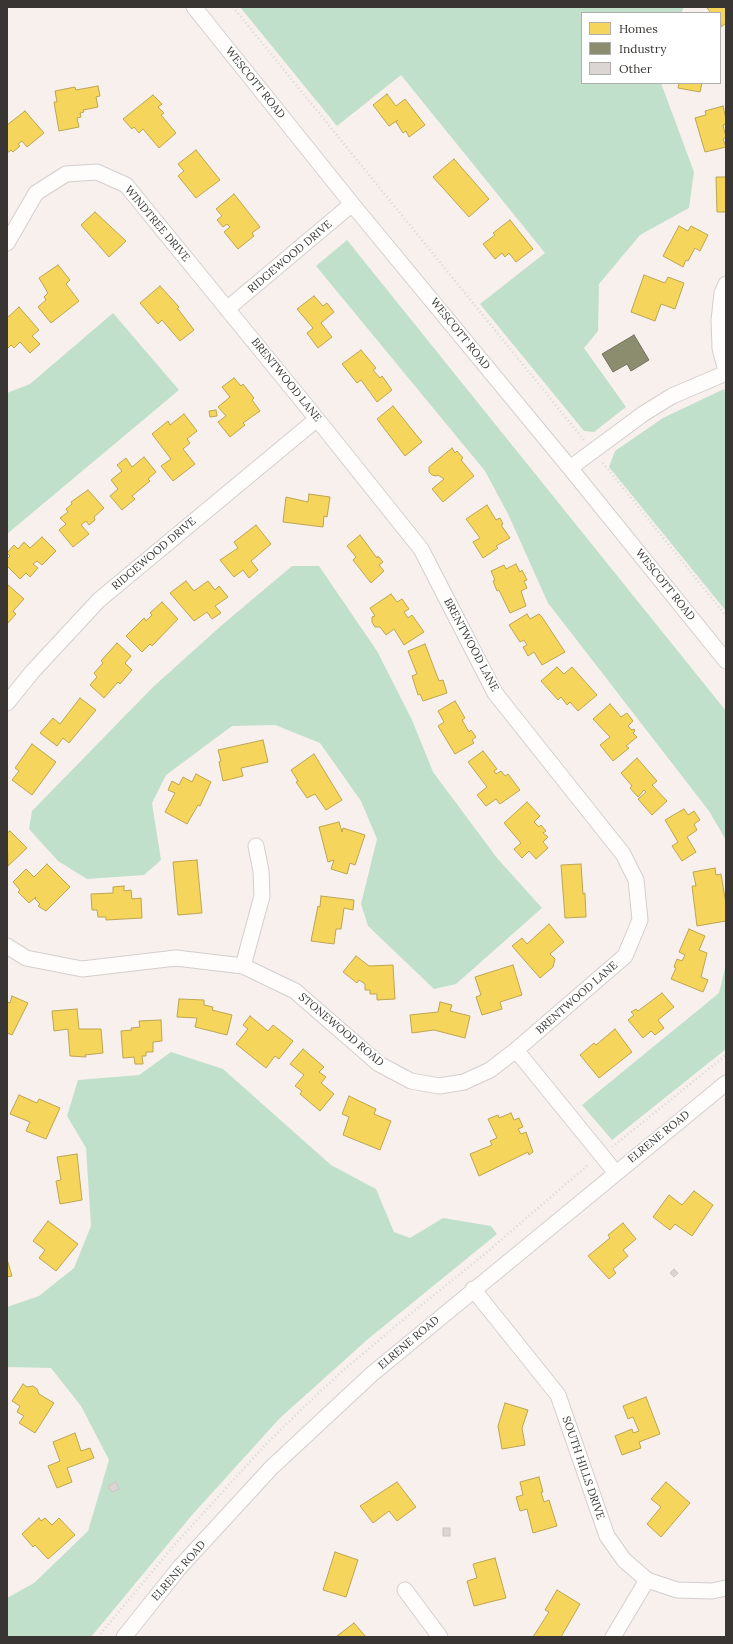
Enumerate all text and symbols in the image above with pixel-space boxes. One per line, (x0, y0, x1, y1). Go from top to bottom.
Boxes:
legend (581, 12, 721, 84)
text: Homes (619, 21, 658, 36)
text: Industry (619, 41, 666, 56)
street label: WESCOTT ROAD (222, 45, 288, 121)
text: Other (619, 61, 652, 76)
street label: WINDTREE DRIVE (122, 184, 192, 264)
street label: RIDGEWOOD DRIVE (245, 218, 335, 296)
street label: WESCOTT ROAD (427, 296, 493, 372)
street label: BRENTWOOD LANE (248, 336, 324, 424)
street label: RIDGEWOOD DRIVE (109, 515, 199, 593)
street label: WESCOTT ROAD (632, 547, 698, 623)
street label: BRENTWOOD LANE (441, 596, 501, 694)
street label: BRENTWOOD LANE (533, 959, 621, 1037)
street label: STONEWOOD ROAD (296, 991, 386, 1069)
street label: ELRENE ROAD (625, 1108, 693, 1166)
street label: ELRENE ROAD (376, 1314, 442, 1372)
street label: SOUTH HILLS DRIVE (559, 1415, 607, 1521)
street label: ELRENE ROAD (149, 1538, 209, 1604)

